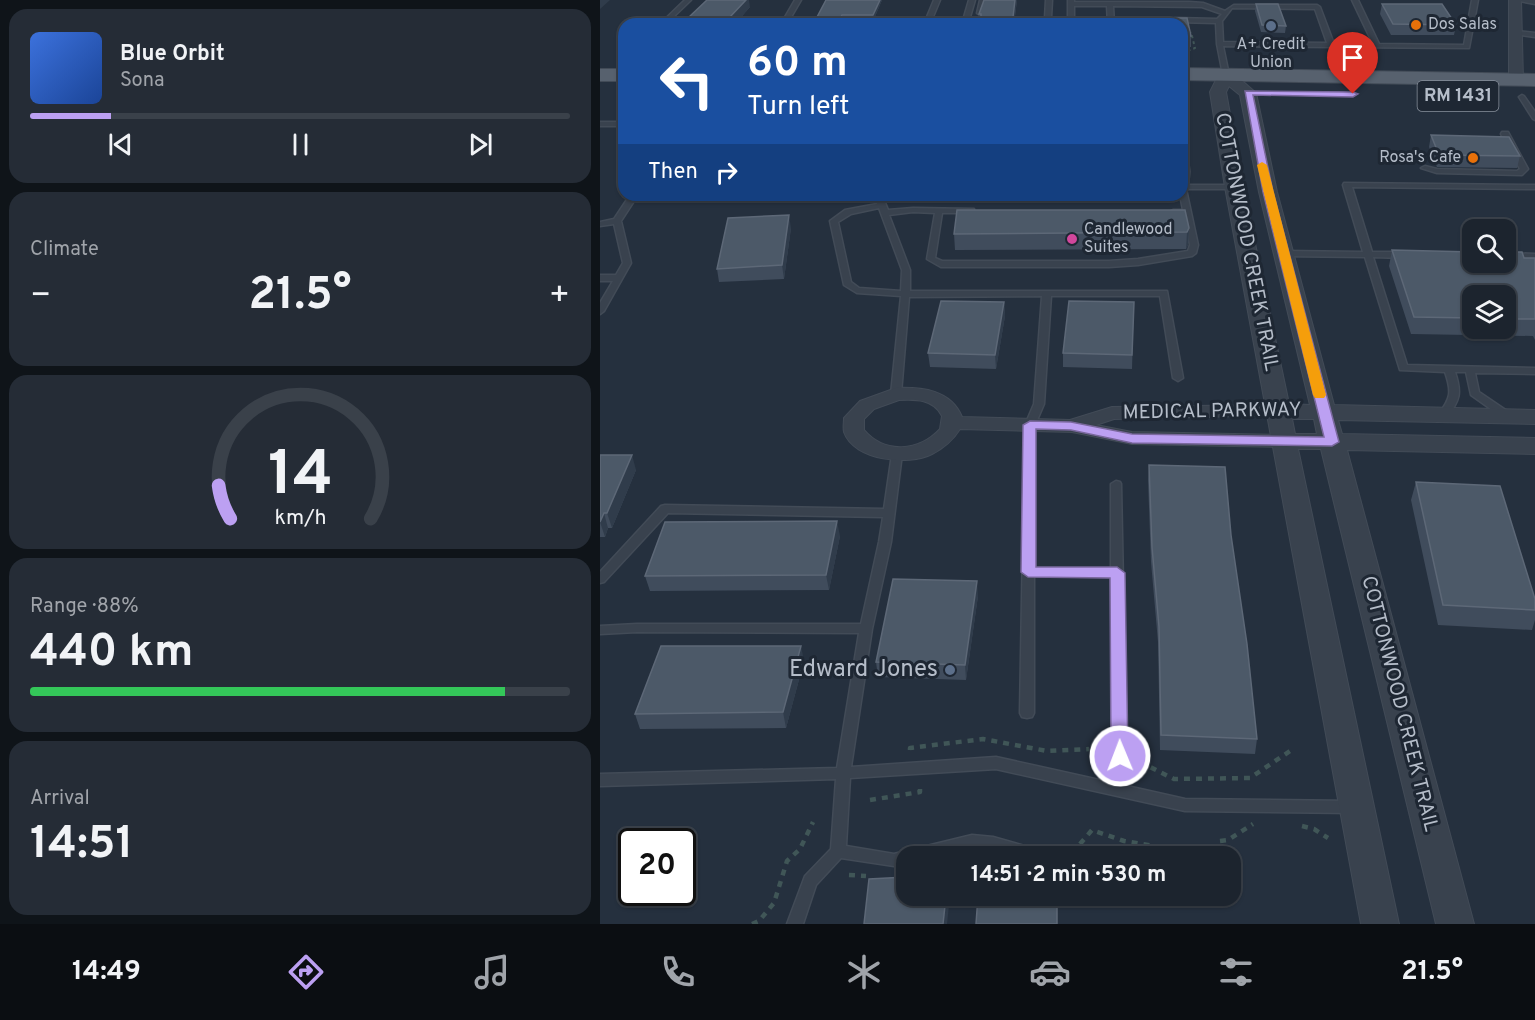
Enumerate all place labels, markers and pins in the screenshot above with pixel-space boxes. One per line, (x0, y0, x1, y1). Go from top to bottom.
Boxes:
place label: Dos Salas (1428, 15, 1497, 35)
marker: Dos Salas (1409, 18, 1423, 32)
marker: A+ Credit Union (1264, 19, 1278, 33)
pin (1327, 32, 1378, 94)
place label: A+ Credit Union (1236, 35, 1306, 73)
place label: Rosa's Cafe (1379, 148, 1461, 168)
marker: Rosa's Cafe (1466, 151, 1480, 165)
place label: Candlewood Suites (1084, 220, 1173, 258)
marker: Candlewood Suites (1065, 232, 1079, 246)
place label: Edward Jones (789, 655, 938, 685)
marker: Edward Jones (943, 663, 957, 677)

